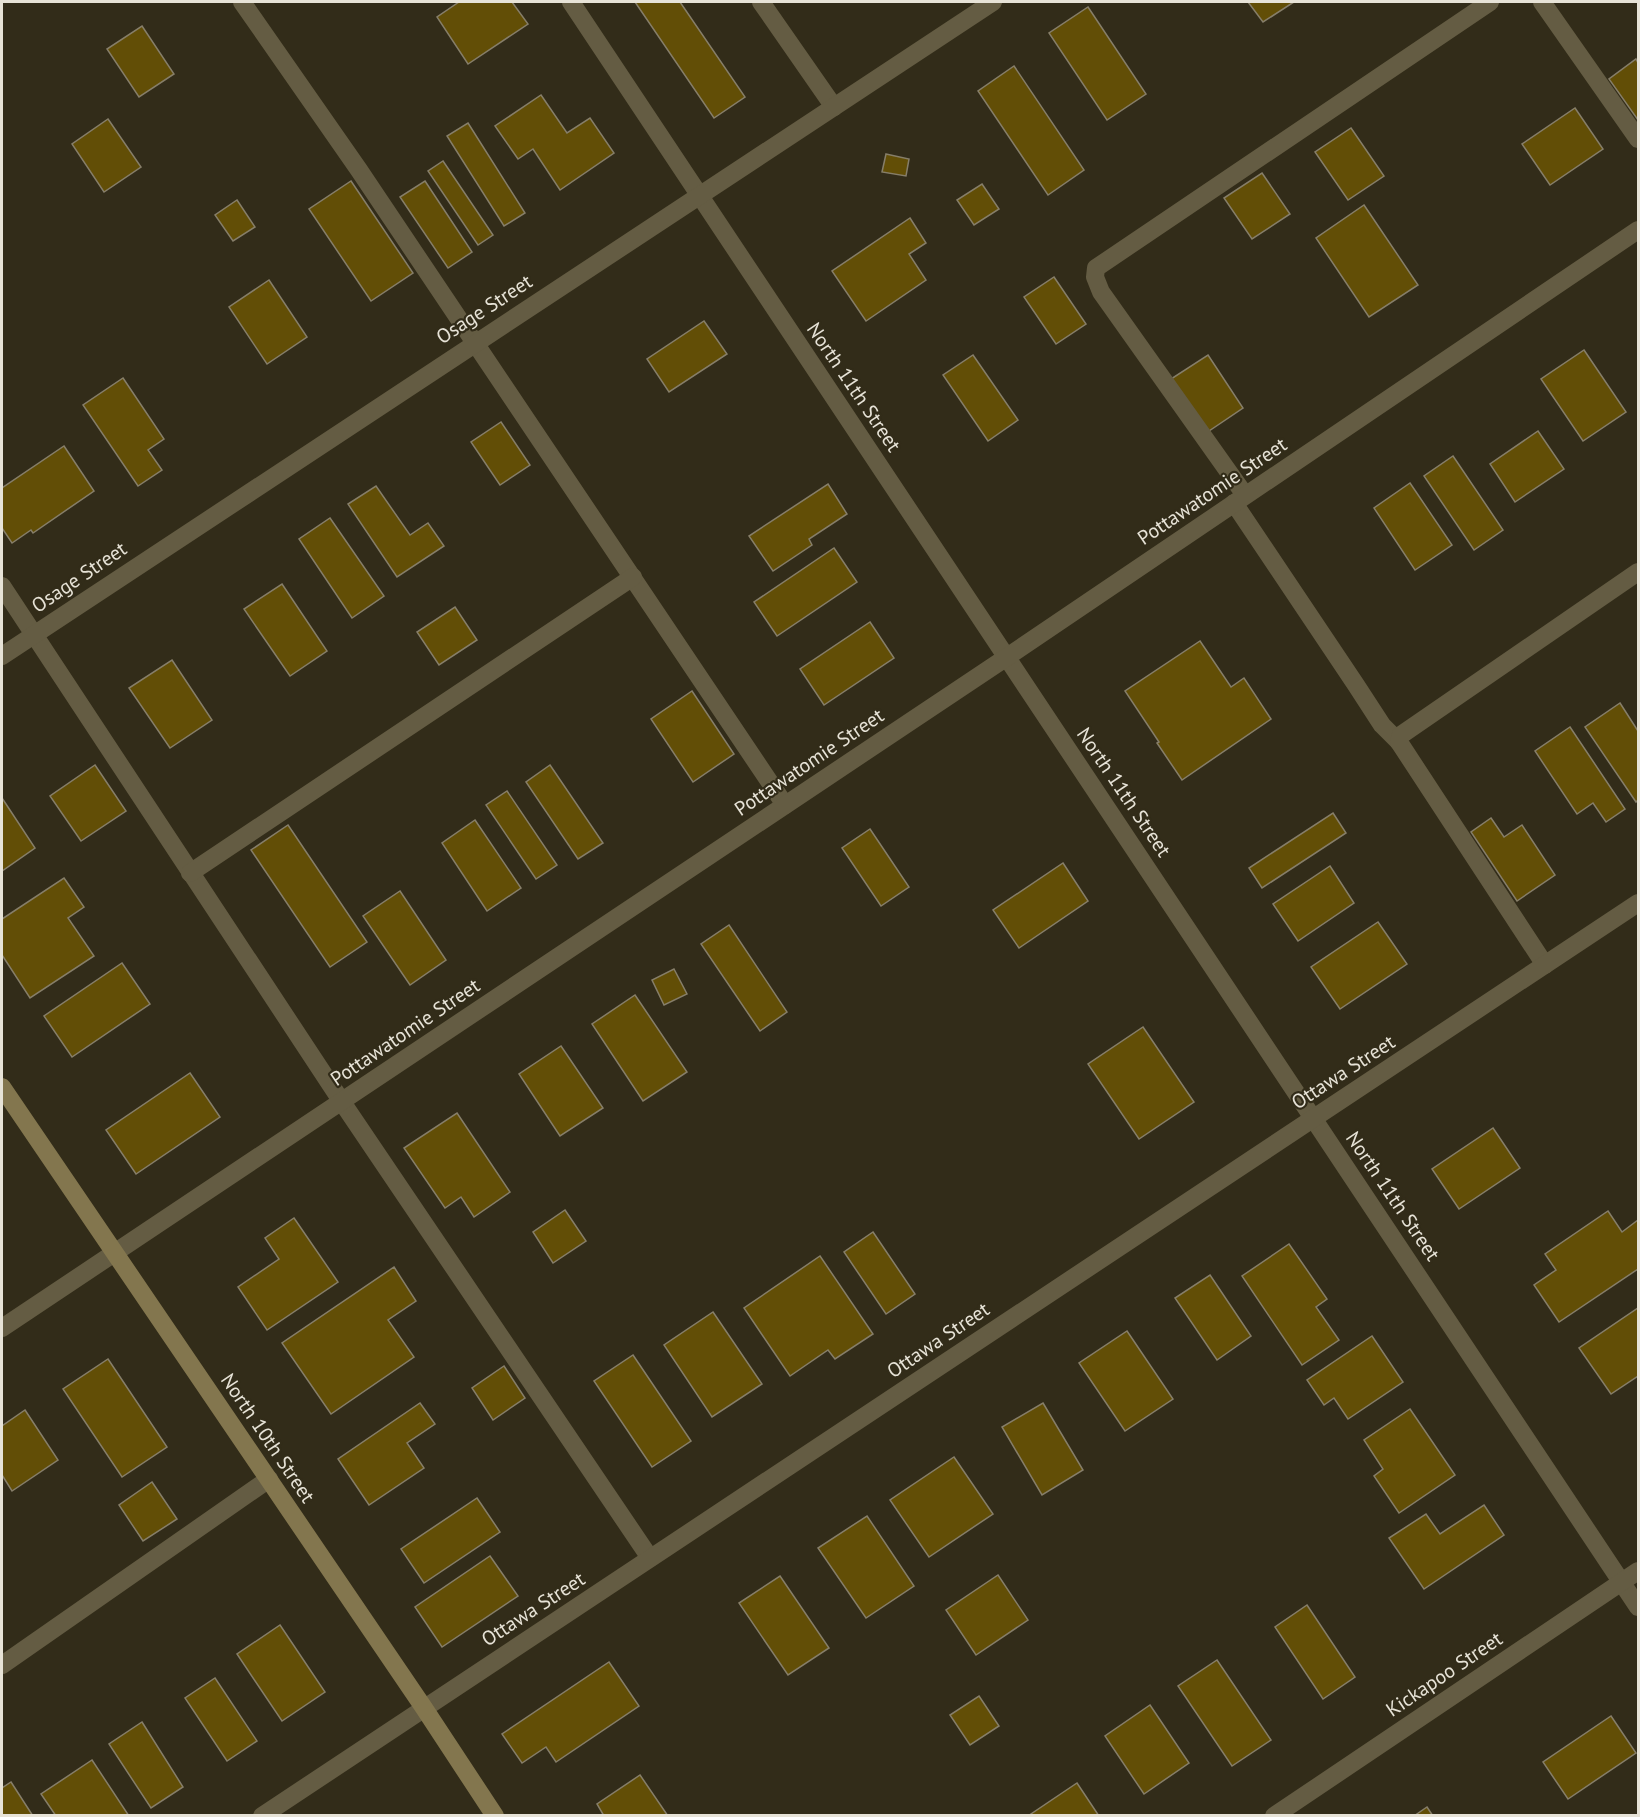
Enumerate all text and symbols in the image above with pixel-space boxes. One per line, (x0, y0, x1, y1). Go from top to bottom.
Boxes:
street label: Osage Street (431, 268, 537, 350)
street label: North 11th Street (801, 317, 907, 457)
street label: Pottawatomie Street (1132, 431, 1292, 551)
street label: Osage Street (26, 536, 132, 618)
street label: Pottawatomie Street (729, 702, 889, 822)
street label: North 11th Street (1071, 722, 1177, 862)
street label: Pottawatomie Street (325, 972, 485, 1092)
street label: Ottawa Street (1286, 1029, 1400, 1115)
street label: North 11th Street (1340, 1126, 1446, 1266)
street label: Ottawa Street (882, 1296, 994, 1384)
street label: North 10th Street (215, 1368, 321, 1508)
street label: Ottawa Street (476, 1566, 590, 1652)
street label: Kickapoo Street (1381, 1625, 1507, 1722)

